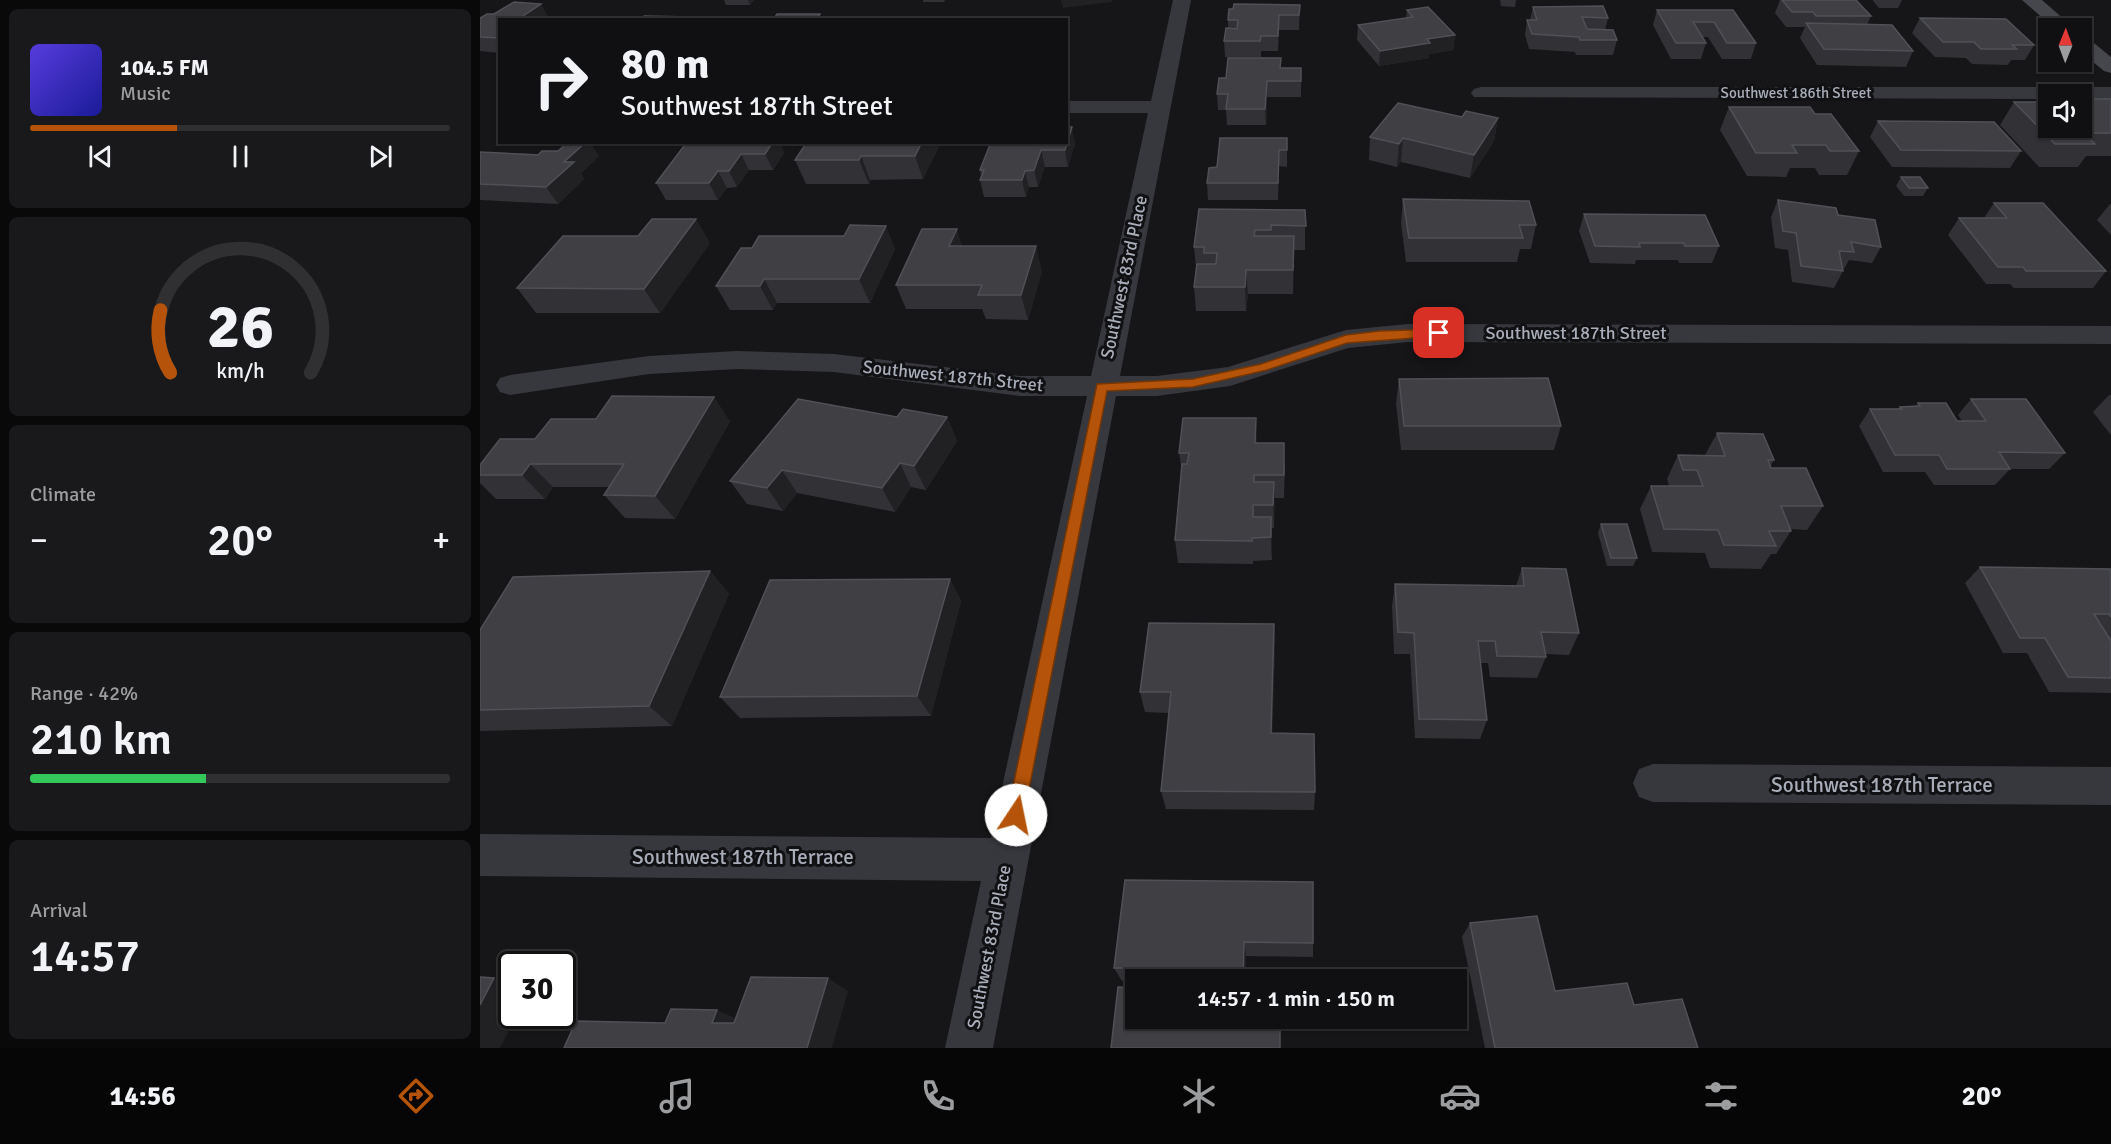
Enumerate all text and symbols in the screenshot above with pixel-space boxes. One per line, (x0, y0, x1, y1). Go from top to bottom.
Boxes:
north arrow (2038, 18, 2092, 72)
map controls (2038, 18, 2092, 138)
text: 80 m (621, 39, 710, 90)
icon: right (522, 42, 600, 120)
text: 104.5 FM (120, 54, 209, 81)
text: Music (120, 81, 171, 106)
street label: Southwest 186th Street (1721, 84, 1871, 102)
button: sound (2038, 84, 2092, 138)
text: Southwest 187th Street (621, 90, 893, 123)
icon: previous (84, 140, 117, 173)
icon: pause (224, 140, 257, 173)
icon: next (364, 140, 397, 173)
street label: Southwest 83rd Place (1096, 193, 1152, 361)
text: 26 (206, 288, 274, 365)
pin (1413, 307, 1464, 358)
icon: arrive (1422, 316, 1455, 349)
street label: Southwest 187th Street (1485, 322, 1667, 344)
street label: Southwest 187th Street (862, 356, 1044, 396)
text: km/h (216, 359, 264, 385)
text: Climate (30, 482, 96, 507)
text: 20° (207, 513, 273, 568)
text: − (30, 520, 48, 561)
text: + (432, 520, 450, 561)
text: Range · 42% (30, 681, 138, 706)
text: 210 km (30, 712, 172, 767)
street label: Southwest 187th Terrace (1771, 772, 1993, 798)
position arrow (984, 783, 1048, 847)
street label: Southwest 187th Terrace (632, 844, 854, 870)
street label: Southwest 83rd Place (962, 863, 1016, 1031)
text: Arrival (30, 898, 88, 923)
text: 14:57 (30, 929, 140, 984)
speed limit sign: 30 (498, 951, 576, 1029)
text: 14:57 · 1 min · 150 m (1197, 985, 1395, 1012)
icon: directions (395, 1075, 437, 1117)
icon: music (656, 1075, 698, 1117)
icon: phone (917, 1075, 959, 1117)
icon: climate (1178, 1075, 1220, 1117)
icon: car (1439, 1075, 1481, 1117)
icon: filters (1700, 1075, 1742, 1117)
text: 14:56 (110, 1080, 176, 1113)
text: 20° (1961, 1080, 2001, 1113)

